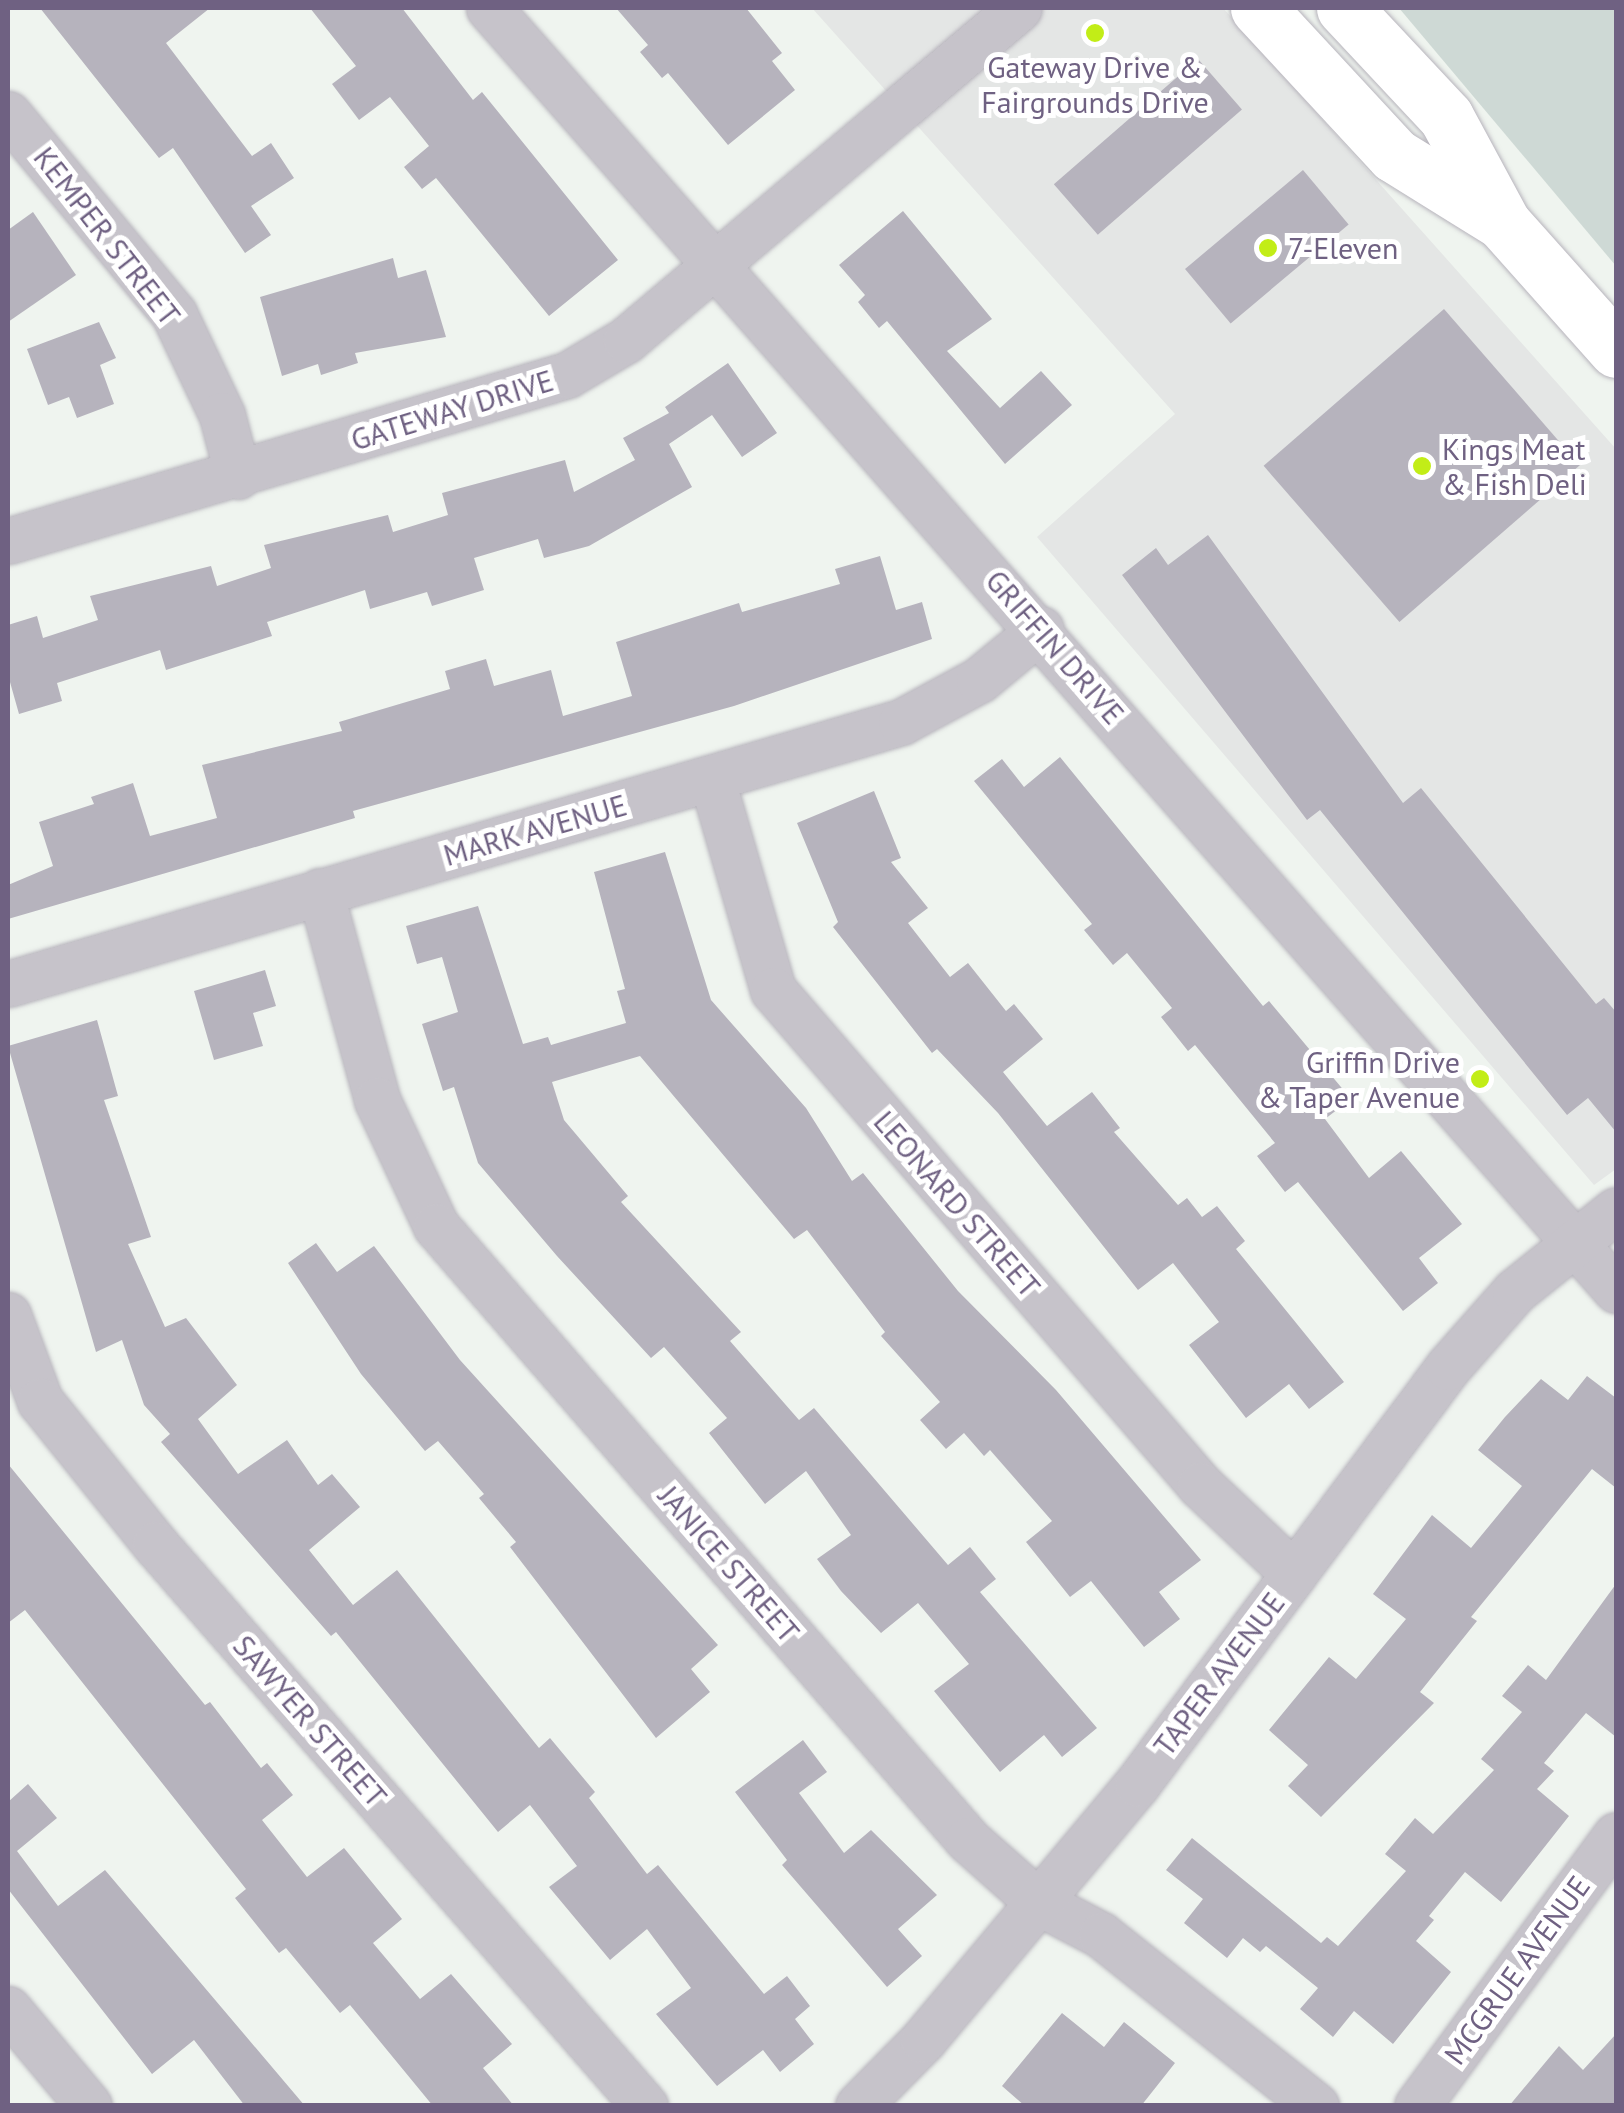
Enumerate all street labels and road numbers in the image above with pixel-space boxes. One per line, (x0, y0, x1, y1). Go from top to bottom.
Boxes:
street label: KEMPER STREET (26, 140, 188, 332)
street label: GATEWAY DRIVE (346, 362, 558, 458)
street label: GRIFFIN DRIVE (978, 563, 1132, 731)
street label: MARK AVENUE (438, 786, 632, 874)
street label: LEONARD STREET (866, 1104, 1048, 1304)
street label: JANICE STREET (651, 1478, 807, 1650)
street label: TAPER AVENUE (1146, 1585, 1292, 1763)
street label: SAWYER STREET (226, 1628, 394, 1814)
street label: MCGRUE AVENUE (1436, 1868, 1598, 2072)

